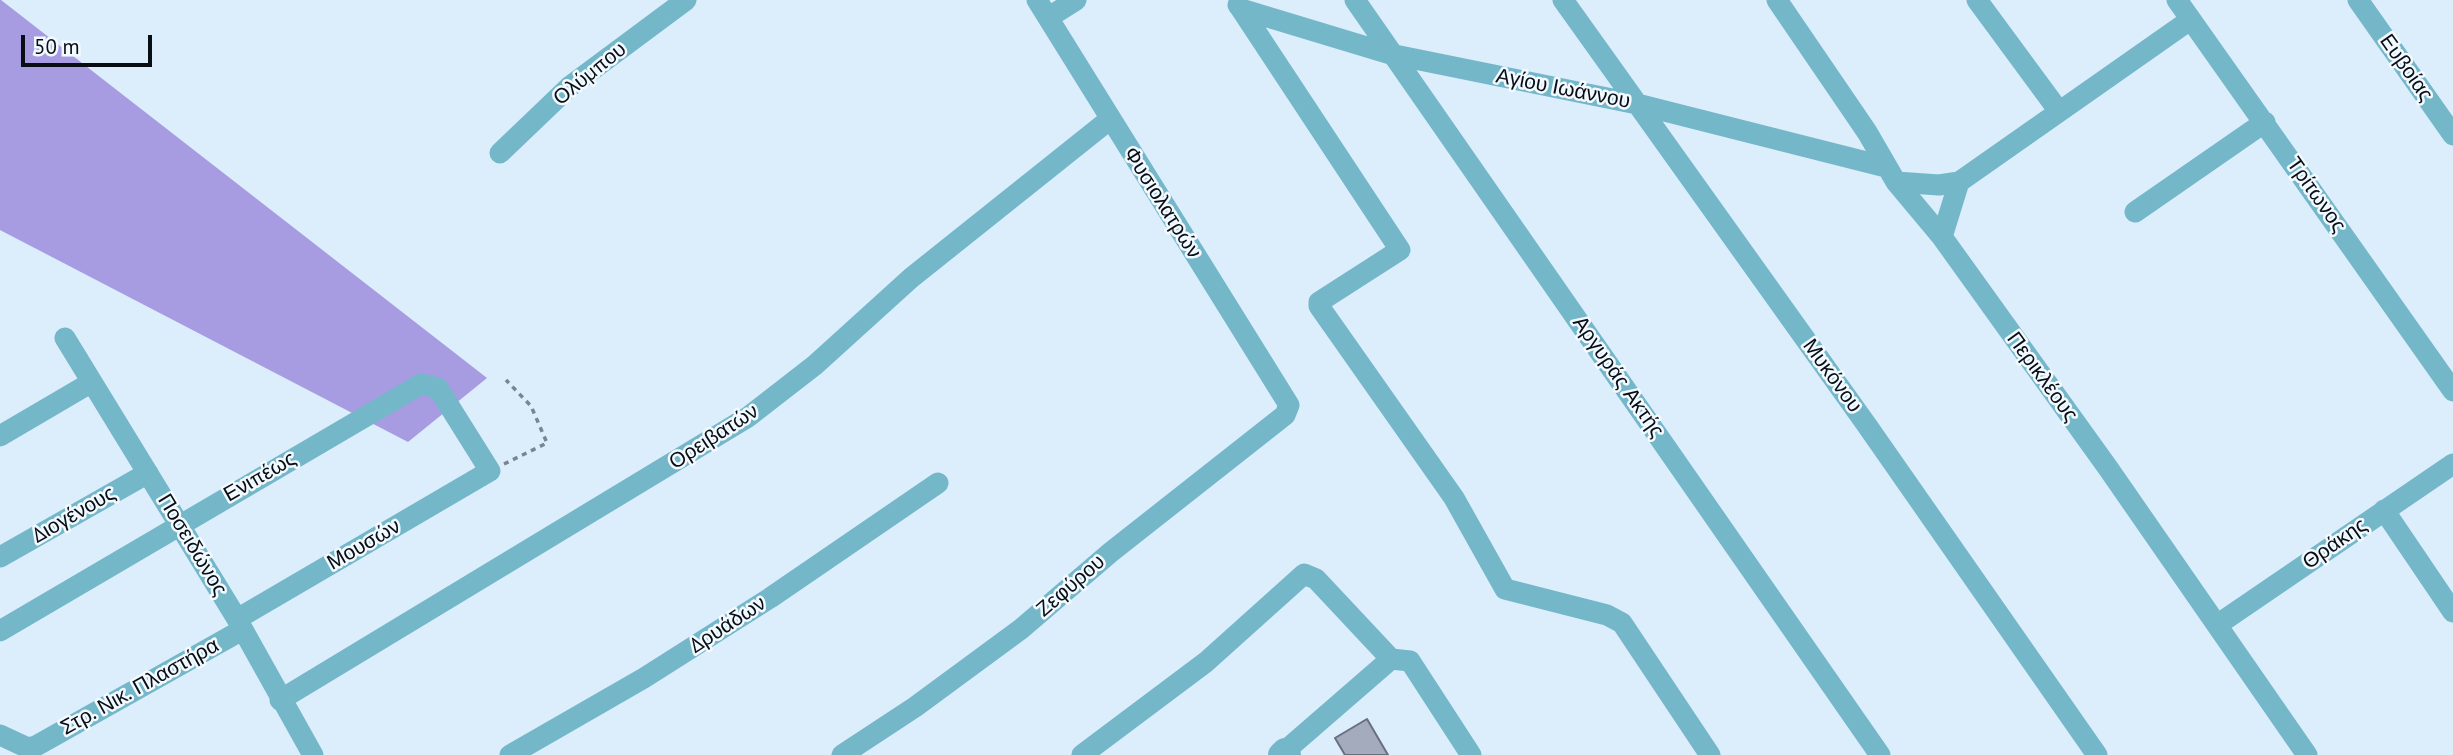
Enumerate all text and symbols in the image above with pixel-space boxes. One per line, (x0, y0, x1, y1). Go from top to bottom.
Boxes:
scale bar (24, 21, 156, 65)
street label: Ευβοίας (2374, 30, 2438, 106)
text: 50 m (34, 33, 80, 60)
street label: Ολύμπου (548, 37, 632, 111)
street label: Αγίου Ιωάννου (1494, 64, 1632, 114)
street label: Φυσιολατρών (1118, 143, 1206, 263)
street label: Τρίτωνος (2281, 152, 2351, 238)
street label: Αργυράς Ακτής (1567, 311, 1669, 443)
street label: Περικλέους (2001, 327, 2083, 427)
street label: Μυκόνου (1797, 334, 1867, 418)
street label: Ορειβατών (665, 399, 763, 475)
street label: Ενιπέως (219, 446, 301, 508)
street label: Διογένους (28, 481, 120, 549)
street label: Ποσειδώνος (152, 490, 232, 600)
street label: Θράκης (2298, 513, 2372, 575)
street label: Μουσών (323, 514, 405, 576)
street label: Ζεφύρου (1032, 549, 1110, 623)
street label: Δρυάδων (685, 591, 771, 659)
street label: Στρ. Νικ. Πλαστήρα (56, 633, 224, 741)

